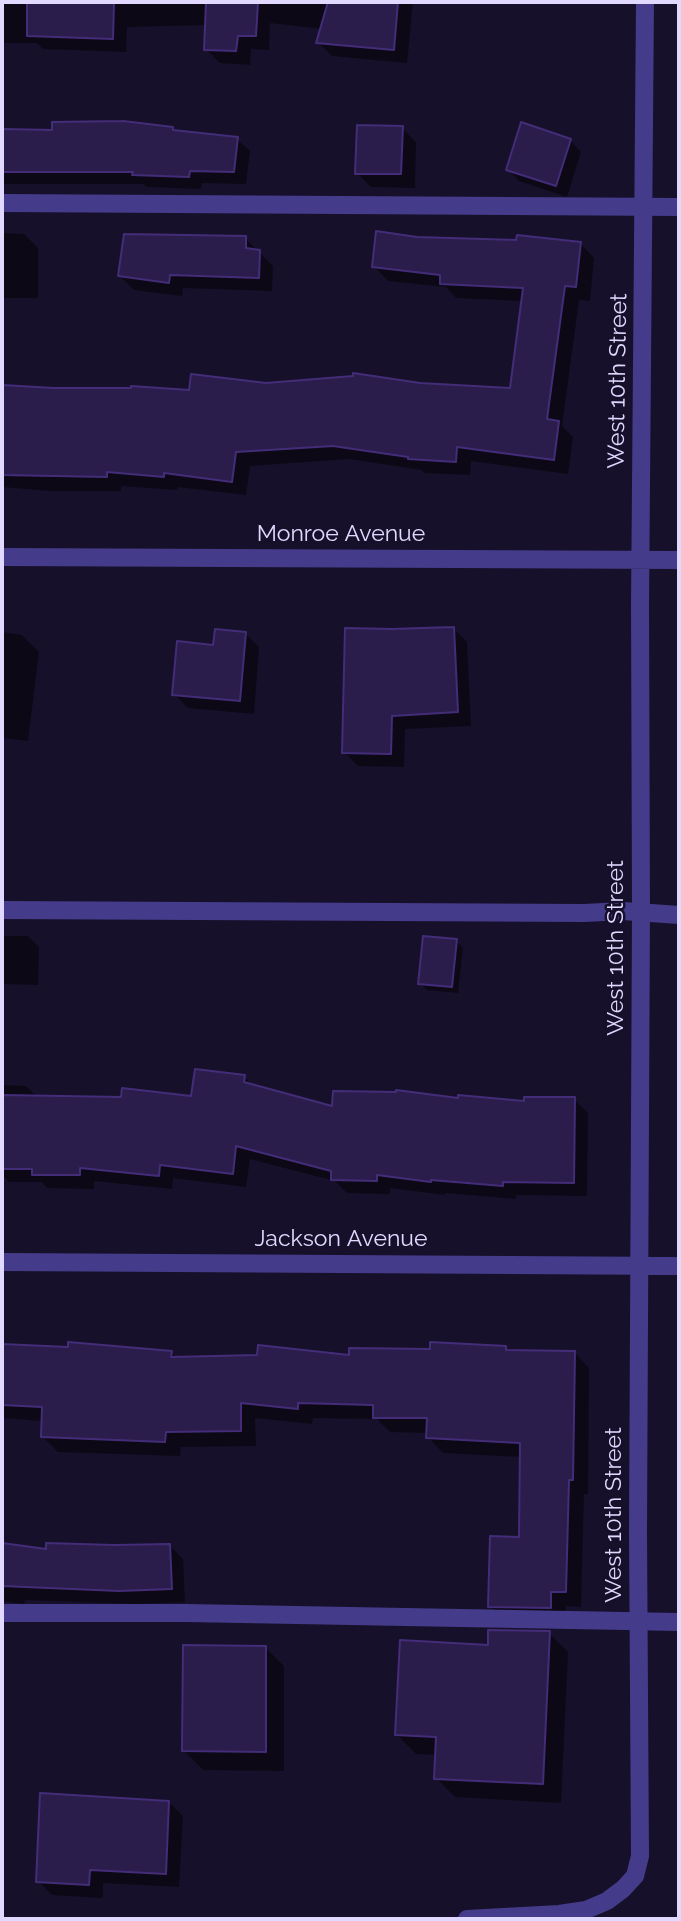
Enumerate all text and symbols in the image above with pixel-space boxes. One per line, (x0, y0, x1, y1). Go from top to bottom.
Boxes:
street label: West 10th Street (603, 293, 633, 469)
street label: Monroe Avenue (257, 520, 425, 548)
street label: West 10th Street (602, 860, 630, 1036)
street label: Jackson Avenue (255, 1225, 427, 1253)
street label: West 10th Street (600, 1427, 628, 1603)

